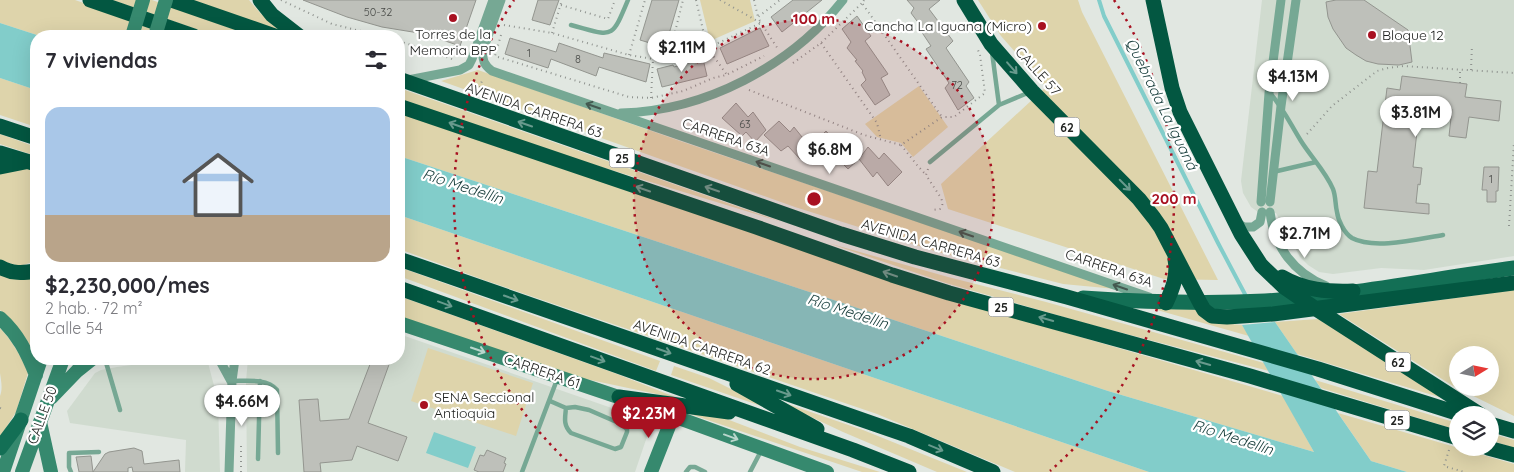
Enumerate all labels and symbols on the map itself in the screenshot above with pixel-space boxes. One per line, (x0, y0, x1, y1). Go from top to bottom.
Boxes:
house number: 50-32 (364, 5, 392, 19)
text: 100 m (793, 9, 835, 28)
marker: Torres de la Memoria BPP (447, 12, 459, 24)
place label: Cancha La Iguana (Micro) (864, 17, 1032, 35)
marker: Cancha La Iguana (Micro) (1036, 20, 1048, 32)
place label: Torres de la Memoria BPP (409, 25, 497, 59)
place label: Bloque 12 (1382, 26, 1444, 44)
marker: Bloque 12 (1366, 29, 1378, 41)
pin: $2.11M (641, 30, 723, 73)
water label: Quebrada La Iguaná (1122, 35, 1203, 174)
street label: CALLE 57 (1011, 43, 1065, 99)
house number: 1 (527, 46, 531, 60)
house number: 8 (575, 52, 581, 66)
pin: $4.13M (1252, 59, 1334, 102)
one-way arrow (1007, 61, 1018, 74)
street label: AVENIDA CARRERA 63 (463, 78, 605, 142)
house number: 72 (951, 78, 963, 92)
pin: $3.81M (1375, 96, 1457, 138)
one-way arrow (585, 101, 601, 110)
street label: CARRERA 63A (680, 114, 772, 160)
house number: 63 (739, 117, 751, 131)
road number: 62 (1054, 118, 1080, 136)
one-way arrow (518, 119, 534, 128)
one-way arrow (448, 120, 464, 130)
pin: $6.8M (795, 132, 865, 175)
road number: 25 (610, 148, 634, 168)
one-way arrow (755, 159, 771, 168)
water label: Río Medellín (420, 164, 506, 208)
house number: 1 (1489, 172, 1493, 186)
one-way arrow (1119, 179, 1131, 191)
one-way arrow (635, 183, 651, 193)
one-way arrow (705, 184, 720, 193)
text: 200 m (1152, 189, 1197, 208)
centre of rings (805, 190, 823, 208)
street label: AVENIDA CARRERA 63 (859, 215, 1003, 271)
pin: $2.71M (1264, 216, 1346, 259)
one-way arrow (959, 229, 974, 238)
street label: CARRERA 63A (1063, 245, 1155, 291)
one-way arrow (882, 269, 898, 279)
one-way arrow (1113, 282, 1128, 291)
water label: Río Medellín (805, 289, 891, 333)
one-way arrow (503, 294, 518, 303)
road number: 25 (988, 298, 1014, 316)
one-way arrow (436, 300, 452, 309)
one-way arrow (1038, 314, 1054, 324)
street label: AVENIDA CARRERA 62 (631, 315, 773, 379)
one-way arrow (470, 345, 486, 355)
north arrow (1449, 346, 1499, 396)
one-way arrow (656, 347, 672, 356)
street label: CARRERA 61 (501, 349, 583, 393)
road number: 62 (1386, 352, 1410, 372)
one-way arrow (589, 355, 605, 364)
one-way arrow (1195, 357, 1211, 367)
street label: CALLE 50 (23, 383, 61, 447)
pin: $4.66M (201, 384, 283, 427)
place label: SENA Seccional Antioquia (434, 388, 534, 422)
one-way arrow (775, 389, 791, 398)
pin: $2.23M (608, 396, 690, 439)
marker: SENA Seccional Antioquia (418, 399, 430, 411)
road number: 25 (1384, 410, 1410, 430)
water label: Río Medellín (1190, 415, 1276, 459)
one-way arrow (723, 433, 738, 442)
one-way arrow (929, 444, 944, 453)

